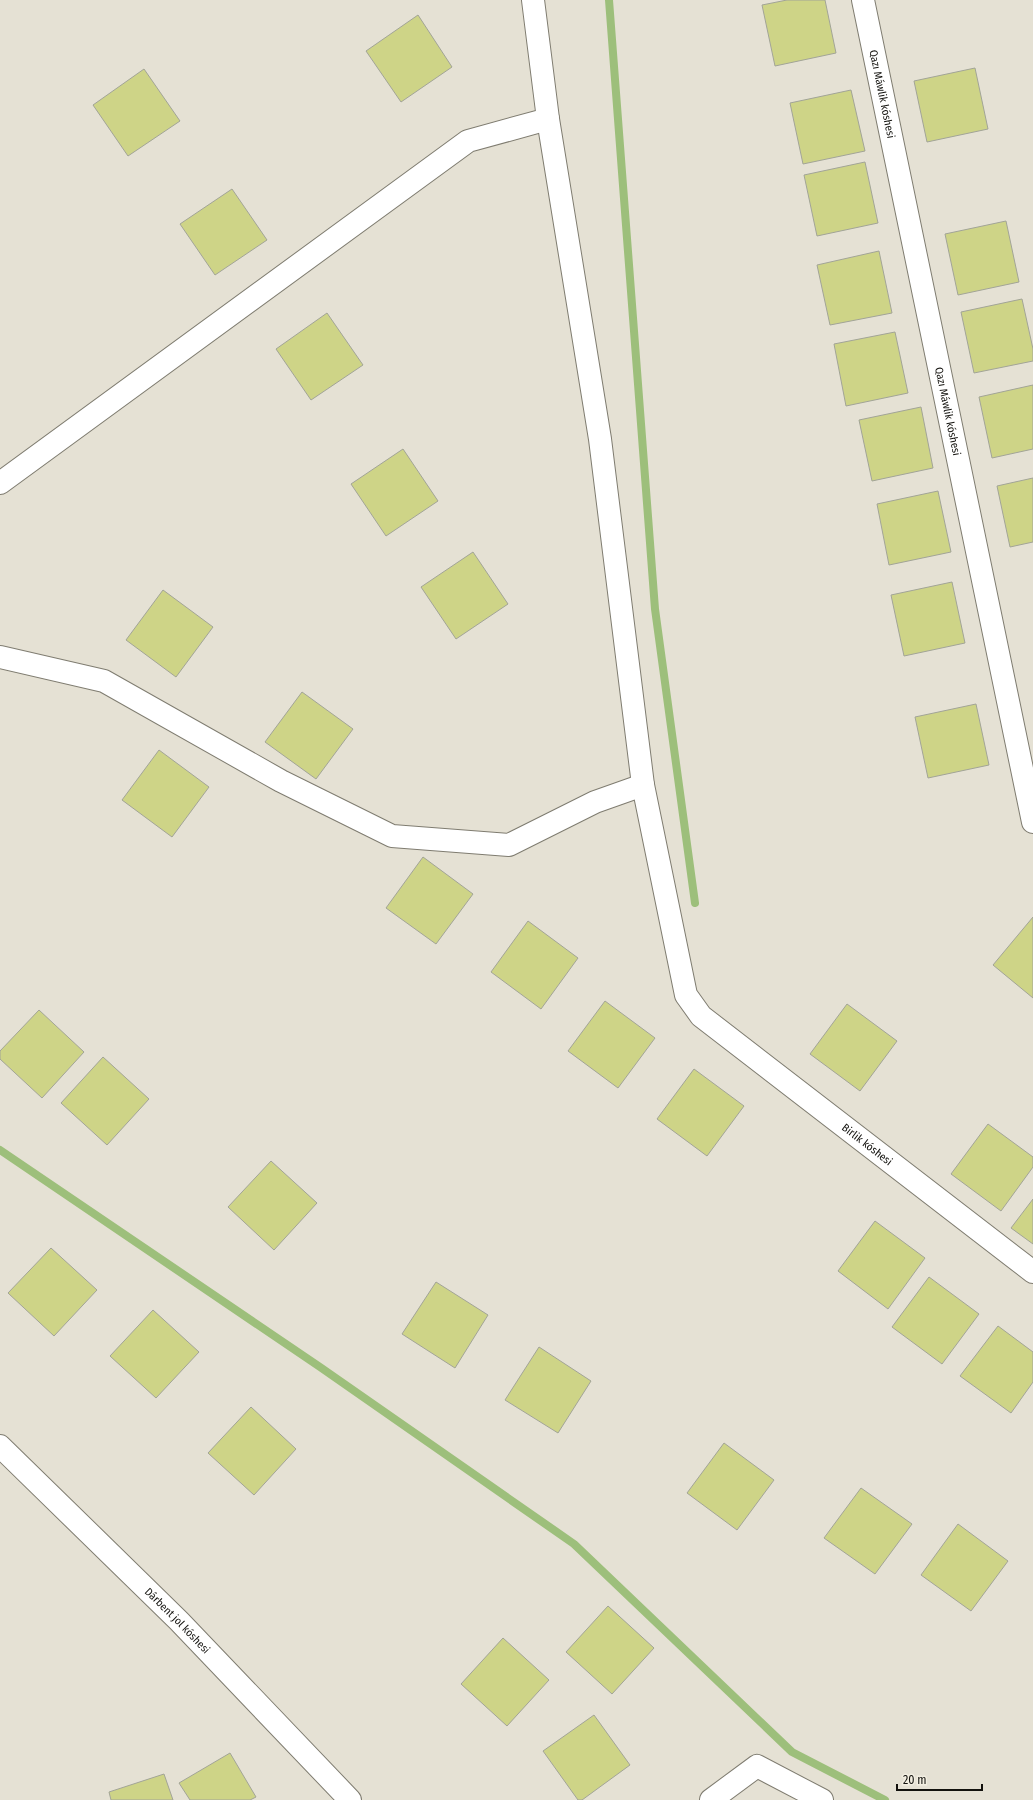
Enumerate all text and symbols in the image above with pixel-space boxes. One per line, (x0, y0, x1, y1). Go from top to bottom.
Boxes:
street label: Qazı Máwlik kóshesi (867, 49, 898, 140)
street label: Qazı Máwlik kóshesi (933, 366, 964, 457)
street label: Birlik kóshesi (839, 1121, 895, 1168)
street label: Dárbent jol kóshesi (142, 1585, 213, 1656)
scale bar (897, 1766, 982, 1792)
text: 20 m (903, 1773, 927, 1787)

